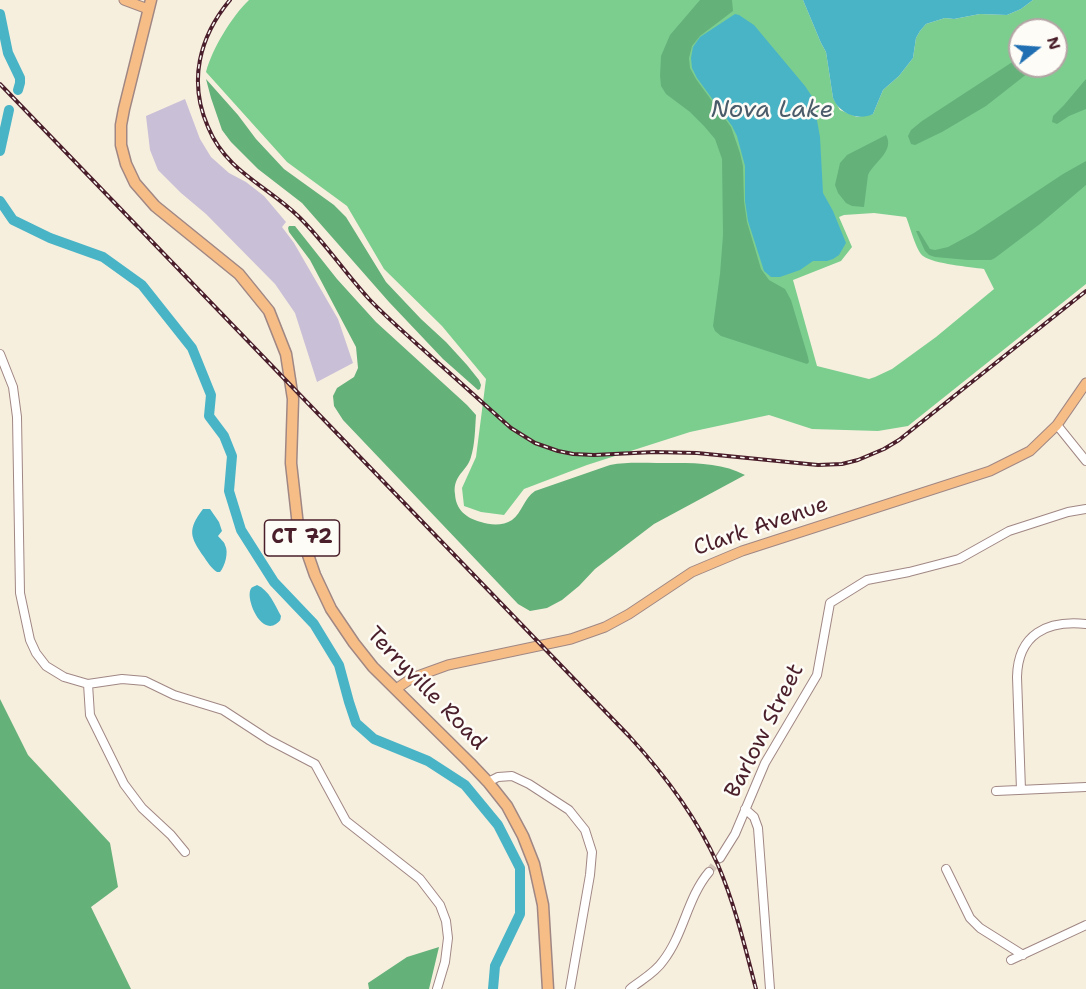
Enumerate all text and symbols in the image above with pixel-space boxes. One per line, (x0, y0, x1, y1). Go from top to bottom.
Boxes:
north arrow (1008, 18, 1068, 78)
text: N (1042, 34, 1066, 52)
water label: Nova Lake (711, 97, 833, 125)
street label: Clark Avenue (690, 492, 832, 562)
road number: CT 72 (264, 520, 340, 556)
street label: Terryville Road (361, 622, 491, 756)
street label: Barlow Street (720, 660, 810, 802)

